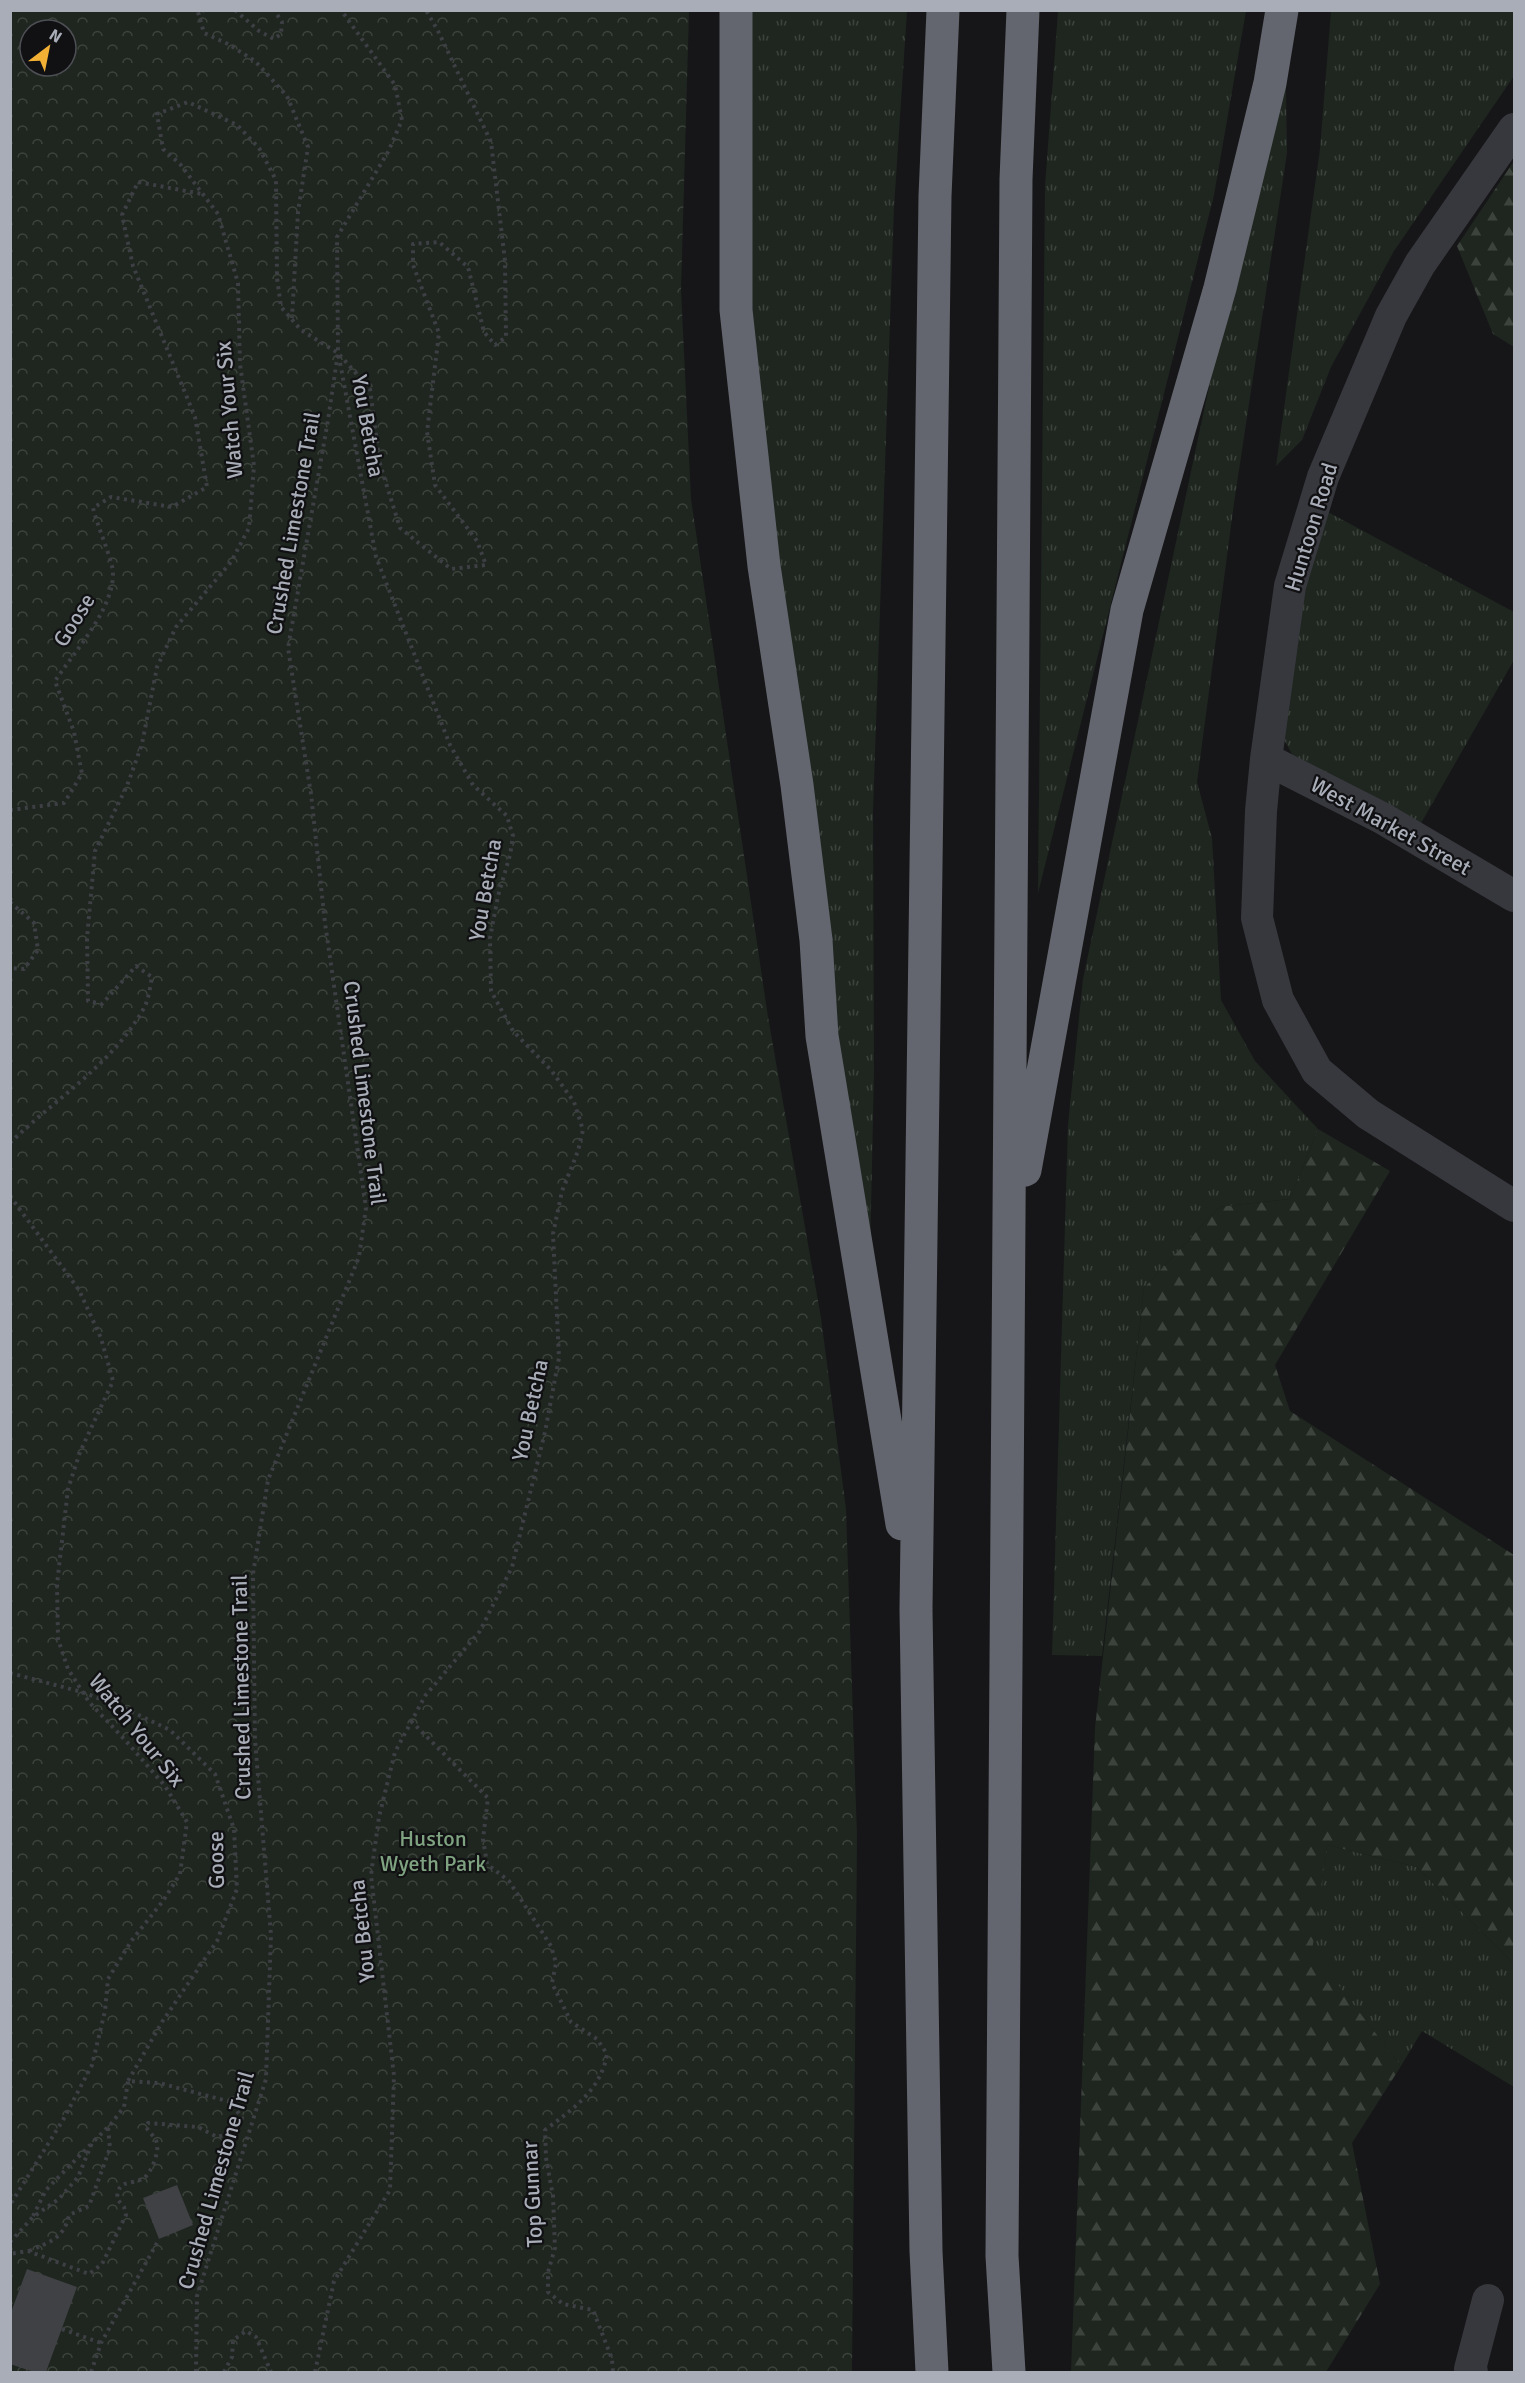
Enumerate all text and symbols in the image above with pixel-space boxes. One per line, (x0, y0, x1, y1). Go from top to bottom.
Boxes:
north arrow (18, 18, 78, 78)
text: N (45, 25, 65, 48)
street label: Watch Your Six (210, 340, 248, 480)
street label: You Betcha (346, 373, 390, 479)
street label: Crushed Limestone Trail (260, 409, 326, 637)
street label: Huntoon Road (1279, 459, 1343, 595)
street label: Goose (47, 588, 101, 652)
street label: West Market Street (1306, 771, 1476, 881)
street label: You Betcha (463, 837, 507, 943)
street label: Crushed Limestone Trail (338, 979, 392, 1207)
street label: You Betcha (506, 1357, 554, 1463)
street label: Crushed Limestone Trail (226, 1574, 256, 1800)
street label: Watch Your Six (83, 1668, 191, 1792)
park label: Huston Wyeth Park (380, 1825, 486, 1877)
street label: Goose (202, 1831, 230, 1889)
street label: You Betcha (343, 1878, 381, 1984)
street label: Crushed Limestone Trail (172, 2068, 260, 2292)
street label: Top Gunnar (516, 2140, 548, 2248)

